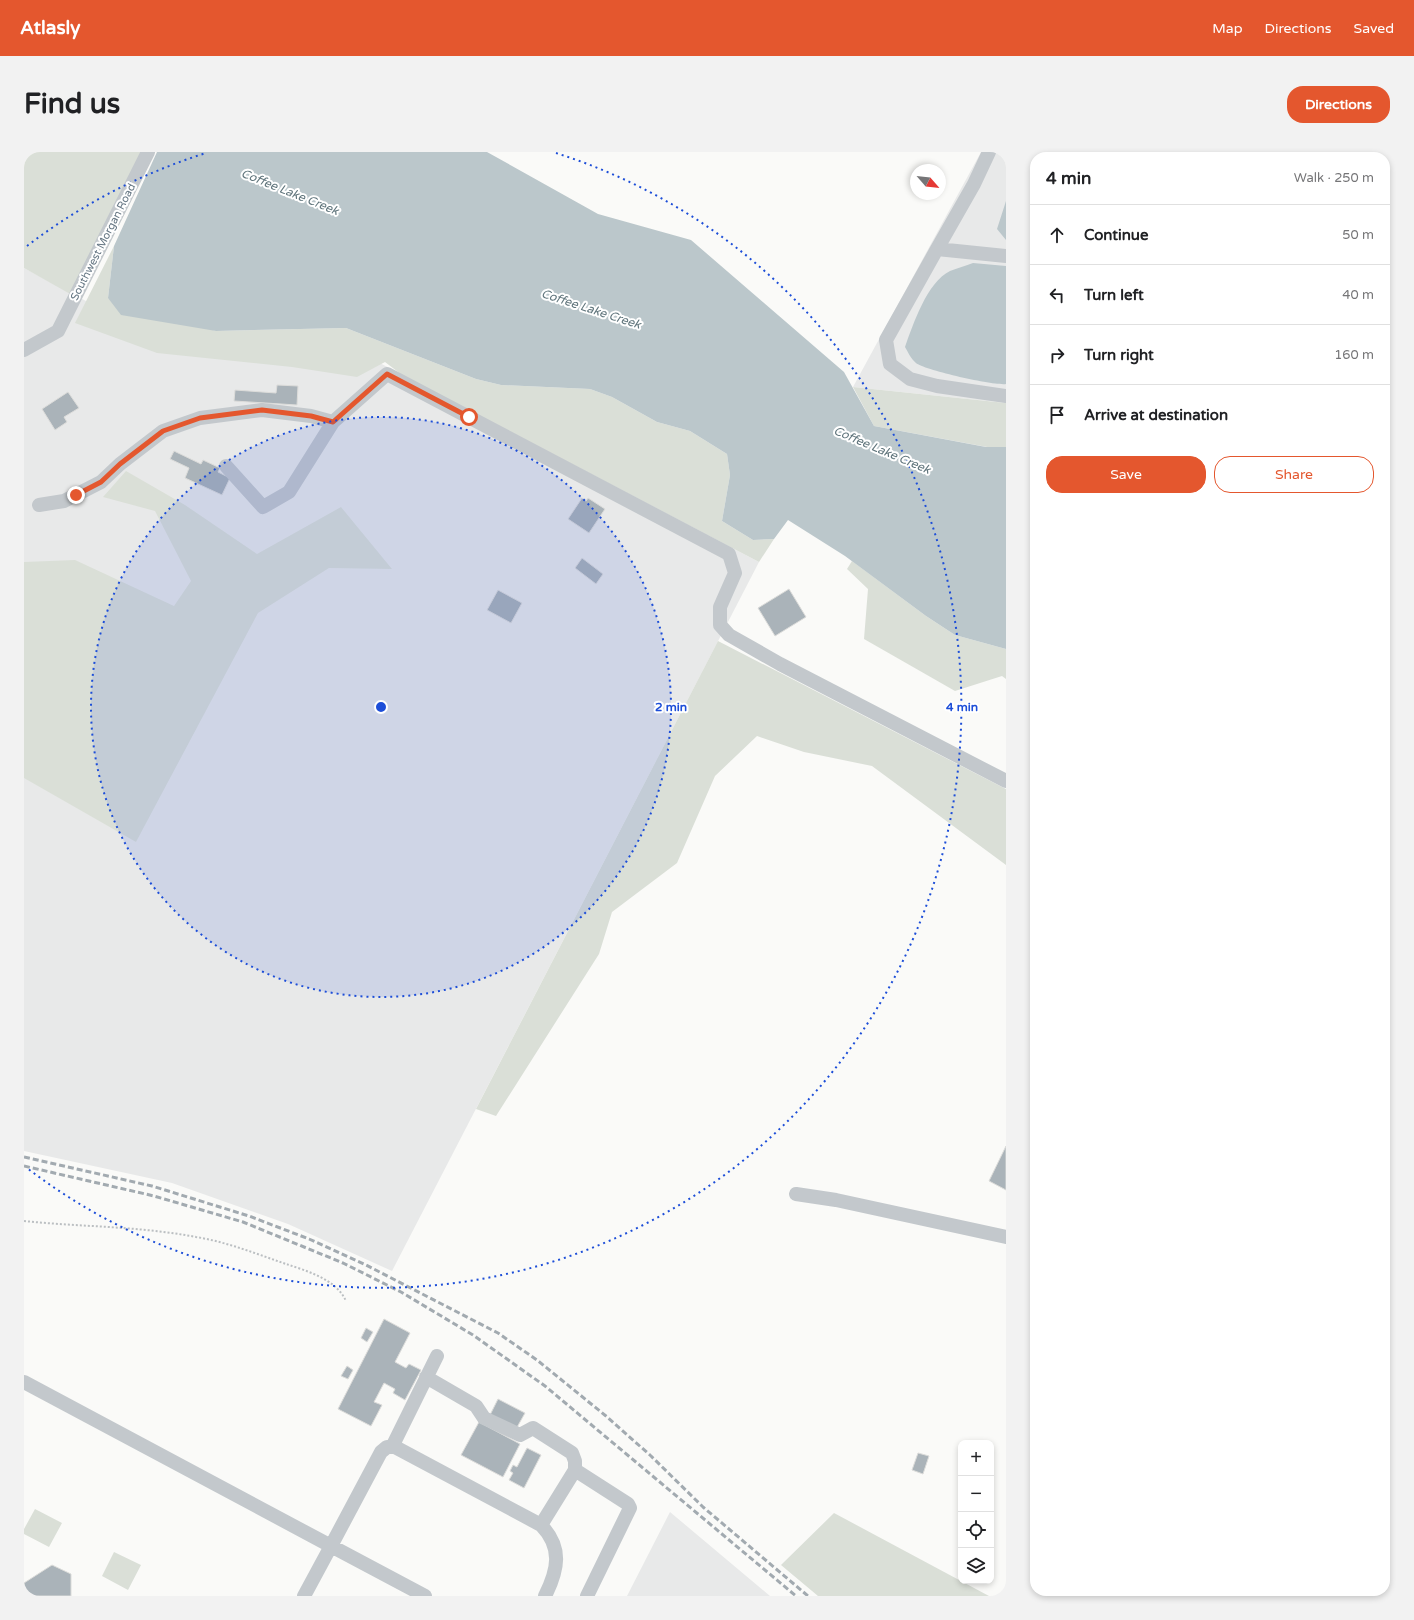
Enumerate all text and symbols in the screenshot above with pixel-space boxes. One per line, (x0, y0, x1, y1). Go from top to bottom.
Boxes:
text: Atlasly (20, 17, 80, 39)
text: Map (1212, 20, 1243, 37)
text: Directions (1265, 20, 1332, 37)
text: Saved (1354, 20, 1394, 37)
button: Directions (1287, 86, 1390, 123)
text: Find us (24, 87, 120, 121)
north arrow (910, 164, 946, 200)
water label: Coffee Lake Creek (239, 166, 342, 218)
text: 4 min (1046, 168, 1091, 189)
text: Walk · 250 m (1294, 170, 1374, 186)
street label: Southwest Morgan Road (68, 181, 138, 303)
icon: ahead (1046, 224, 1068, 246)
text: Continue (1084, 226, 1148, 244)
text: 50 m (1342, 227, 1374, 243)
icon: left (1046, 284, 1068, 306)
water label: Coffee Lake Creek (539, 286, 644, 332)
text: Turn left (1084, 286, 1144, 304)
text: 40 m (1342, 287, 1374, 303)
icon: right (1046, 344, 1068, 366)
text: Turn right (1084, 346, 1154, 364)
text: 160 m (1334, 347, 1374, 363)
icon: arrive (1046, 404, 1068, 426)
text: Arrive at destination (1084, 406, 1228, 424)
route start (460, 408, 478, 426)
water label: Coffee Lake Creek (831, 423, 934, 477)
button: Save (1046, 456, 1206, 493)
button: Share (1214, 456, 1374, 493)
route end (67, 486, 85, 504)
centre of rings (374, 700, 388, 714)
text: 2 min (655, 700, 687, 714)
text: 4 min (946, 700, 978, 714)
map controls (958, 1440, 994, 1584)
button: + (958, 1440, 994, 1476)
button: − (958, 1476, 994, 1512)
button: locate (958, 1512, 994, 1548)
button: layers (958, 1548, 994, 1584)

